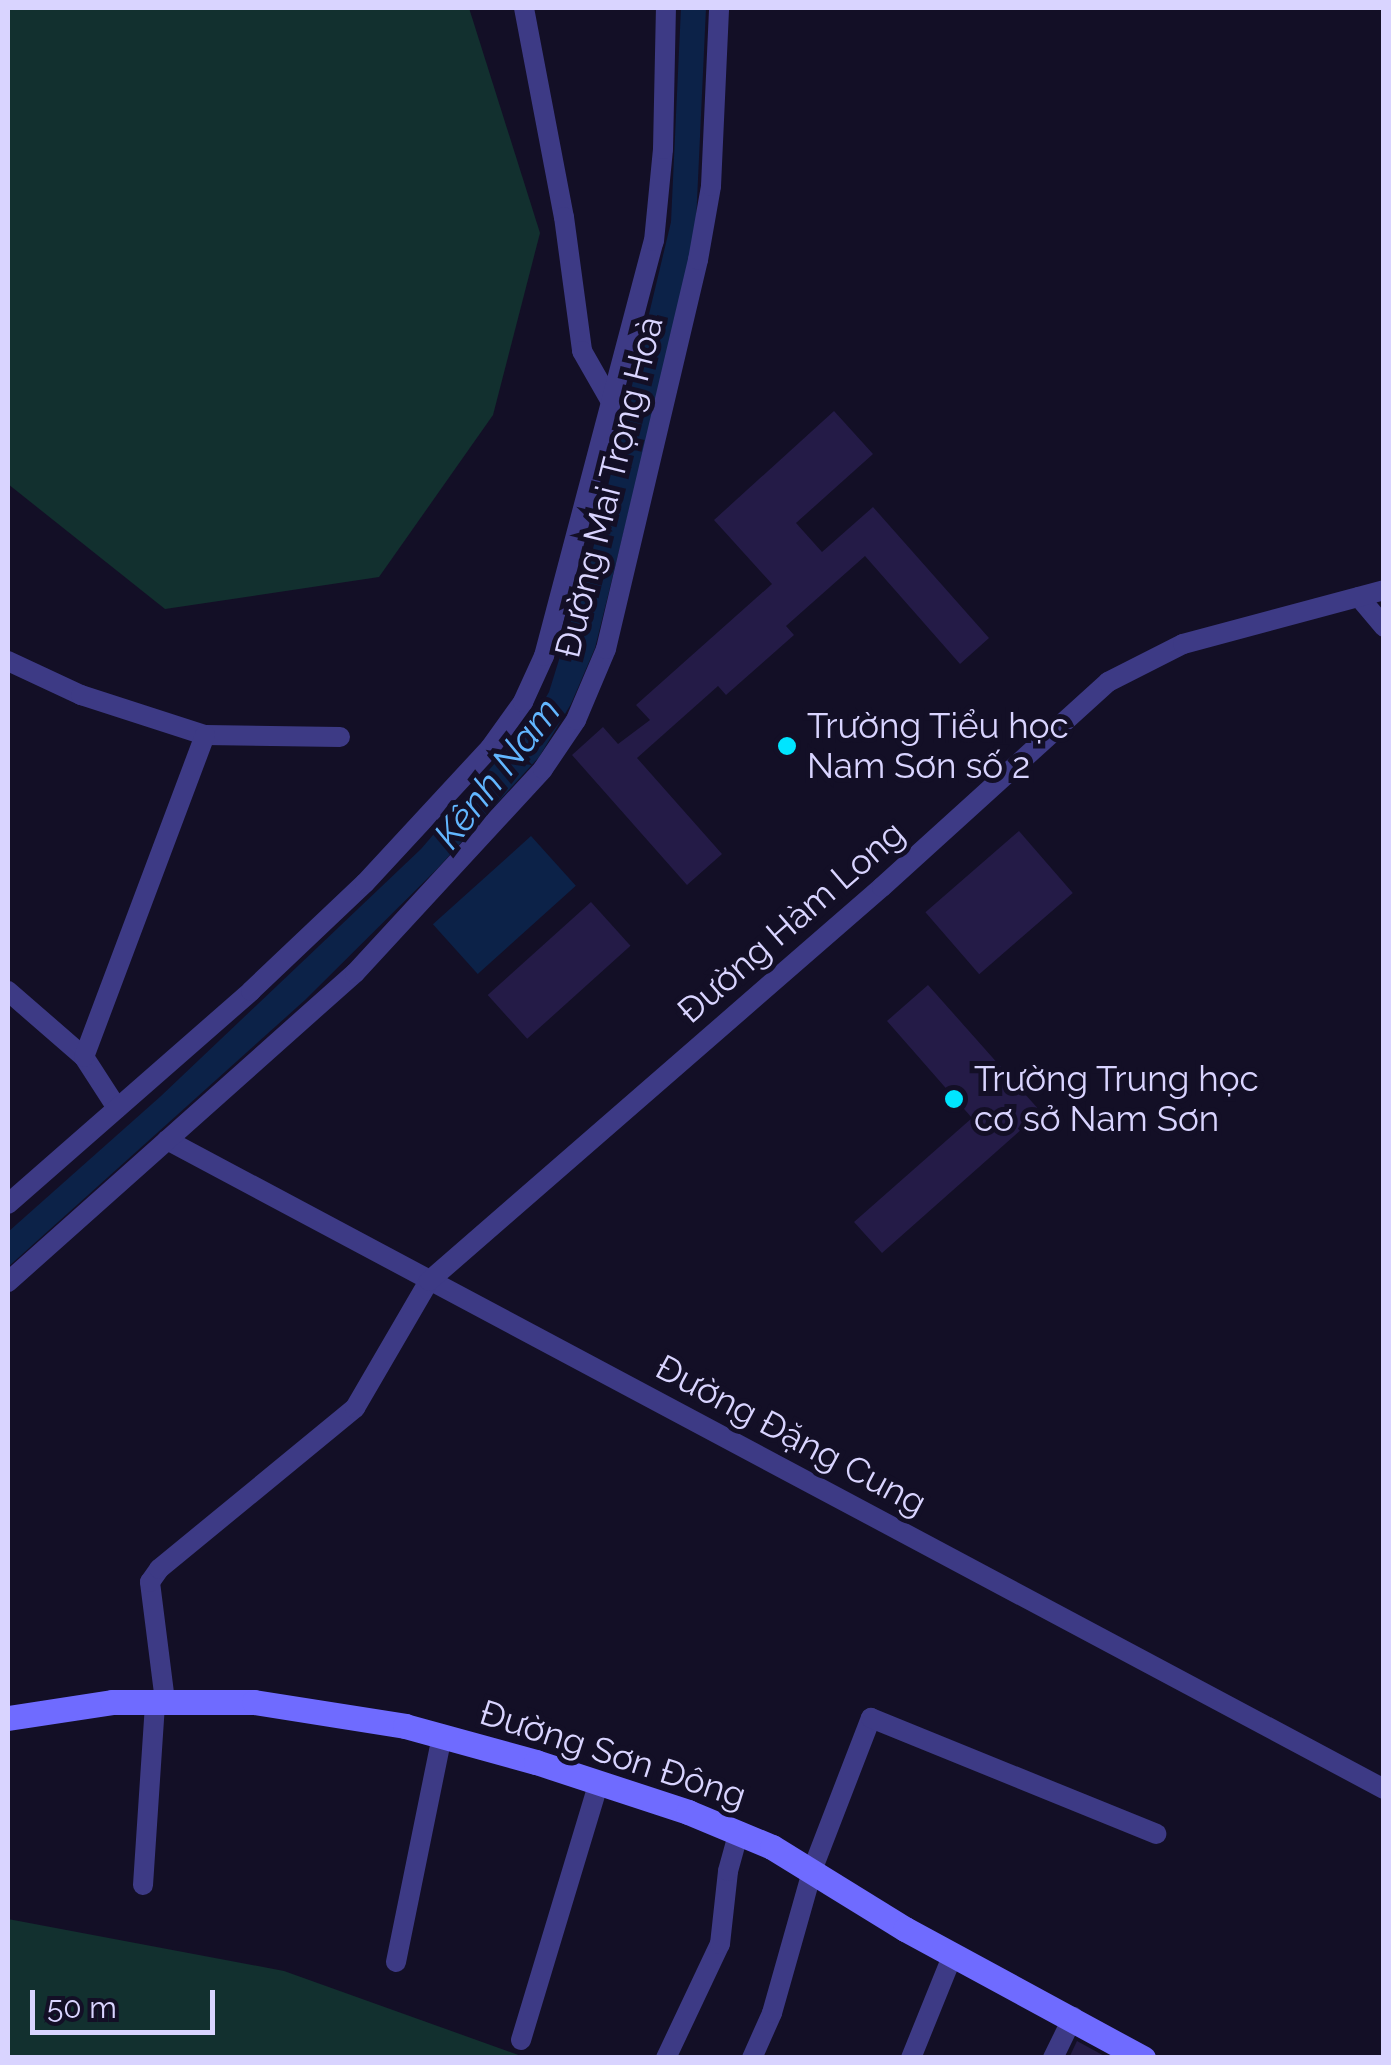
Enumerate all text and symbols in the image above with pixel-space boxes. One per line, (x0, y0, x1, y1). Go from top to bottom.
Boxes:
street label: Đường Mai Trọng Hoà (546, 312, 672, 662)
water label: Kênh Nam (424, 689, 570, 857)
place label: Trường Tiểu học Nam Sơn số 2 (807, 705, 1070, 787)
marker: Trường Tiểu học Nam Sơn số 2 (776, 735, 798, 757)
street label: Đường Hàm Long (669, 812, 913, 1032)
place label: Trường Trung học cơ sở Nam Sơn (974, 1058, 1260, 1140)
marker: Trường Trung học cơ sở Nam Sơn (943, 1088, 965, 1110)
street label: Đường Đặng Cung (649, 1346, 933, 1524)
street label: Đường Sơn Đông (475, 1691, 751, 1817)
scale bar (35, 1970, 220, 2032)
text: 50 m (47, 1990, 117, 2025)

